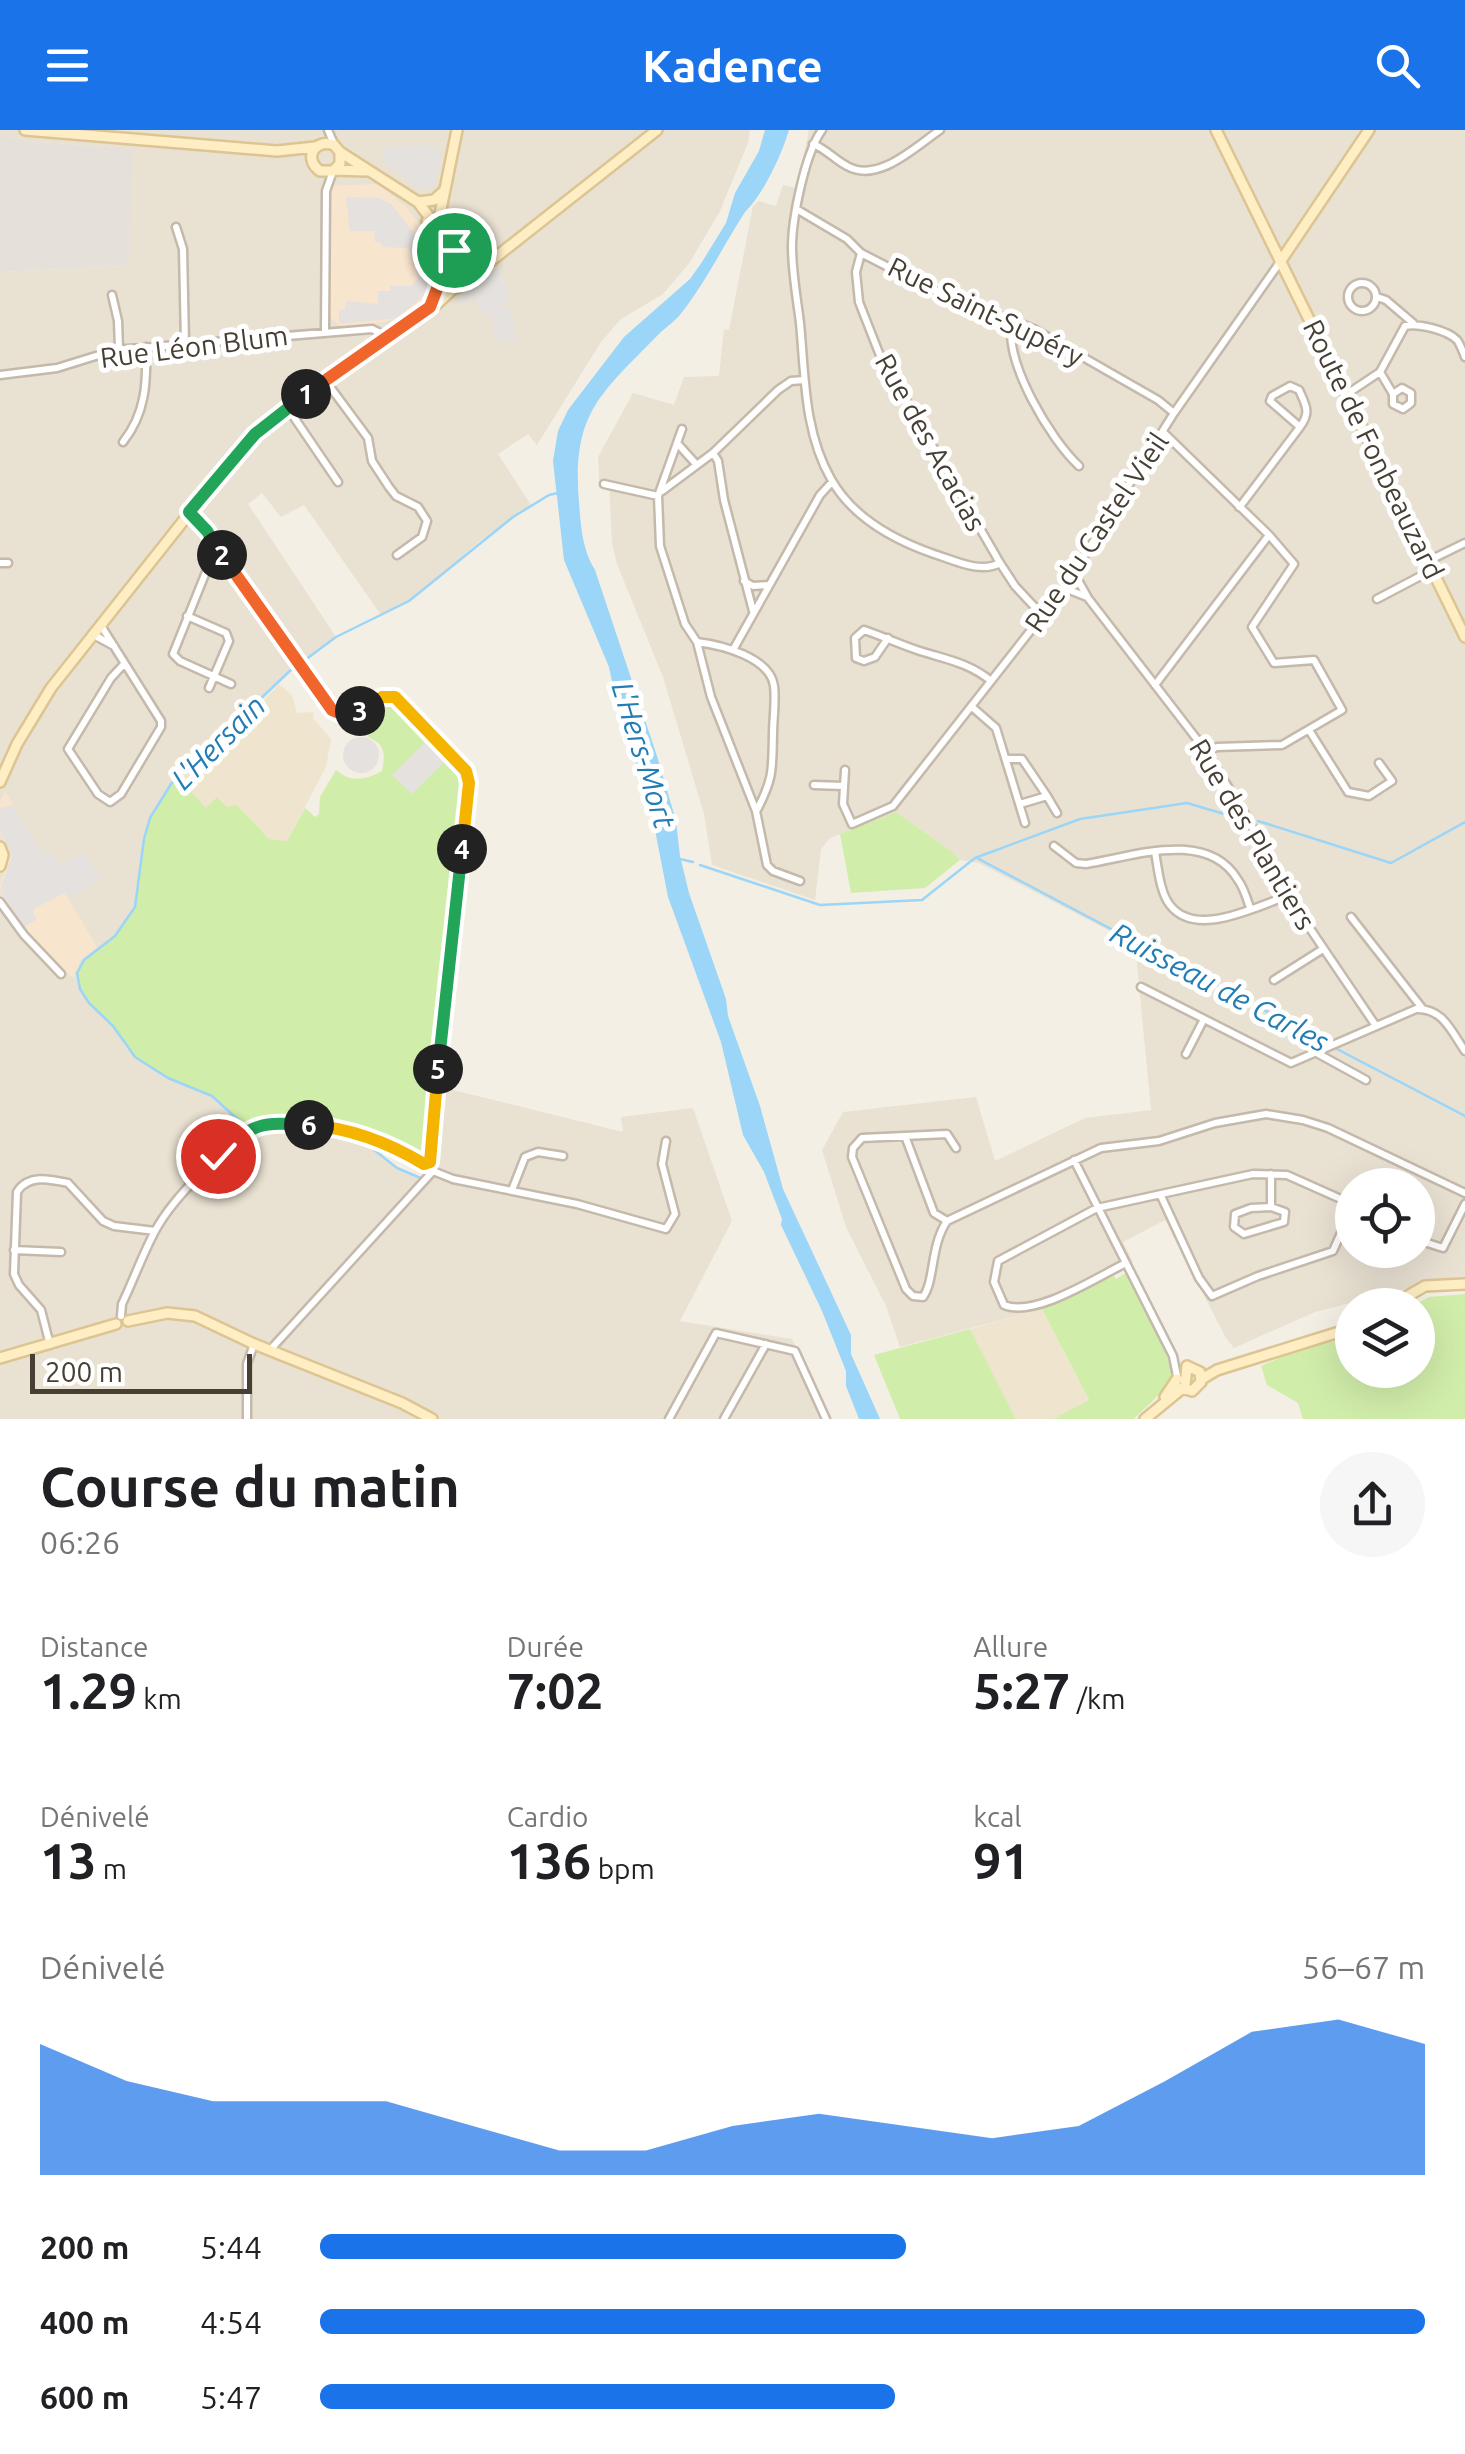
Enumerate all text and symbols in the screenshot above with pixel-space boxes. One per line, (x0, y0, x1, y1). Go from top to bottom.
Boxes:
icon: menu (40, 38, 95, 93)
icon: search (1370, 38, 1425, 93)
text: Kadence (642, 40, 823, 91)
pin (412, 208, 497, 293)
icon: arrive (427, 223, 482, 278)
street label: Rue Saint-Supéry (884, 250, 1088, 372)
street label: Route de Fonbeauzard (1298, 314, 1450, 584)
street label: Rue Léon Blum (98, 319, 290, 373)
street label: Rue des Acacias (870, 348, 992, 536)
pin: 1 (281, 369, 331, 419)
text: 1 (298, 378, 314, 409)
street label: Rue du Castel Vieil (1018, 427, 1174, 637)
pin: 2 (197, 530, 247, 580)
text: 2 (214, 539, 230, 570)
water label: L'Hers-Mort (606, 678, 682, 833)
pin: 3 (335, 686, 385, 736)
water label: L'Hersain (164, 688, 272, 796)
text: 3 (352, 695, 368, 726)
street label: Rue des Plantiers (1184, 733, 1322, 935)
pin: 4 (437, 824, 487, 874)
text: 4 (454, 833, 470, 864)
water label: Ruisseau de Carles (1105, 915, 1335, 1059)
pin: 5 (413, 1044, 463, 1094)
text: 5 (430, 1053, 446, 1084)
pin: 6 (284, 1100, 334, 1150)
text: 6 (301, 1109, 317, 1140)
pin (176, 1114, 261, 1199)
icon: check (191, 1129, 246, 1184)
map controls (1335, 1168, 1435, 1388)
button: locate (1335, 1168, 1435, 1268)
button: layers (1335, 1288, 1435, 1388)
scale bar (30, 1349, 252, 1394)
text: 200 m (45, 1356, 123, 1387)
button: share (1320, 1452, 1425, 1557)
text: Course du matin (40, 1456, 460, 1517)
text: 06:26 (40, 1524, 120, 1560)
text: Distance (40, 1631, 148, 1662)
text: Durée (507, 1631, 584, 1662)
text: Allure (973, 1631, 1048, 1662)
text: 1.29 (40, 1662, 137, 1718)
text: 7:02 (507, 1662, 604, 1718)
text: 5:27 (973, 1662, 1070, 1718)
text: km (137, 1683, 182, 1714)
text: /km (1070, 1683, 1125, 1714)
text: Dénivelé (40, 1801, 150, 1832)
text: Cardio (507, 1801, 588, 1832)
text: kcal (973, 1801, 1022, 1832)
text: 13 (40, 1832, 96, 1888)
text: 136 (507, 1832, 591, 1888)
text: 91 (973, 1832, 1030, 1888)
text: m (96, 1853, 127, 1884)
text: bpm (591, 1853, 655, 1884)
text: Dénivelé (40, 1949, 166, 1985)
text: 56–67 m (1302, 1949, 1425, 1985)
text: 200 m (40, 2229, 129, 2265)
text: 5:44 (200, 2229, 262, 2265)
text: 400 m (40, 2304, 129, 2340)
text: 4:54 (200, 2304, 262, 2340)
text: 600 m (40, 2379, 129, 2415)
text: 5:47 (200, 2379, 262, 2415)

